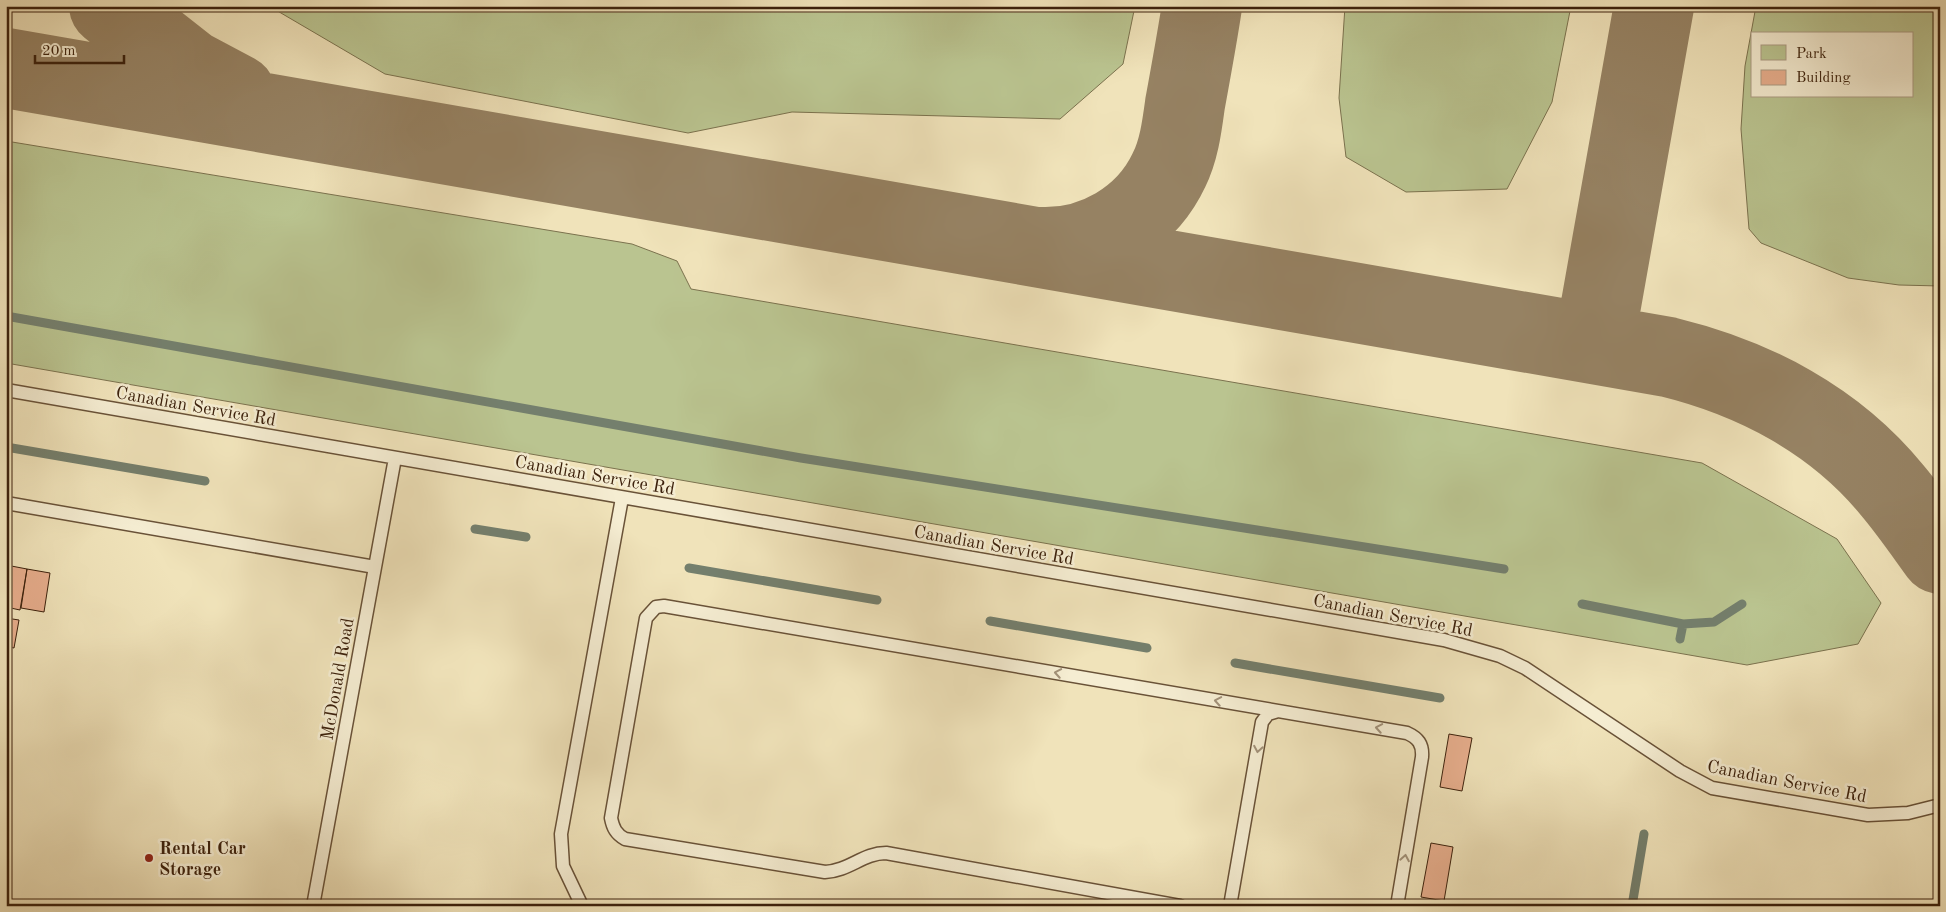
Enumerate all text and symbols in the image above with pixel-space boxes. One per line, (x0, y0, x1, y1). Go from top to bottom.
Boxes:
scale bar (35, 32, 124, 64)
legend (1751, 32, 1914, 98)
text: 20 m (42, 44, 76, 59)
text: Park (1796, 47, 1827, 62)
text: Building (1796, 71, 1851, 86)
street label: Canadian Service Rd (114, 384, 277, 430)
street label: Canadian Service Rd (513, 453, 676, 499)
street label: Canadian Service Rd (912, 523, 1075, 569)
street label: Canadian Service Rd (1312, 592, 1474, 640)
street label: McDonald Road (318, 617, 358, 742)
one-way arrow (1054, 669, 1063, 679)
one-way arrow (1214, 696, 1223, 706)
one-way arrow (1374, 723, 1383, 733)
one-way arrow (1253, 745, 1263, 753)
street label: Canadian Service Rd (1706, 758, 1868, 806)
place label: Rental Car Storage (159, 840, 246, 879)
marker: Rental Car Storage (143, 852, 155, 864)
one-way arrow (1399, 853, 1409, 862)

